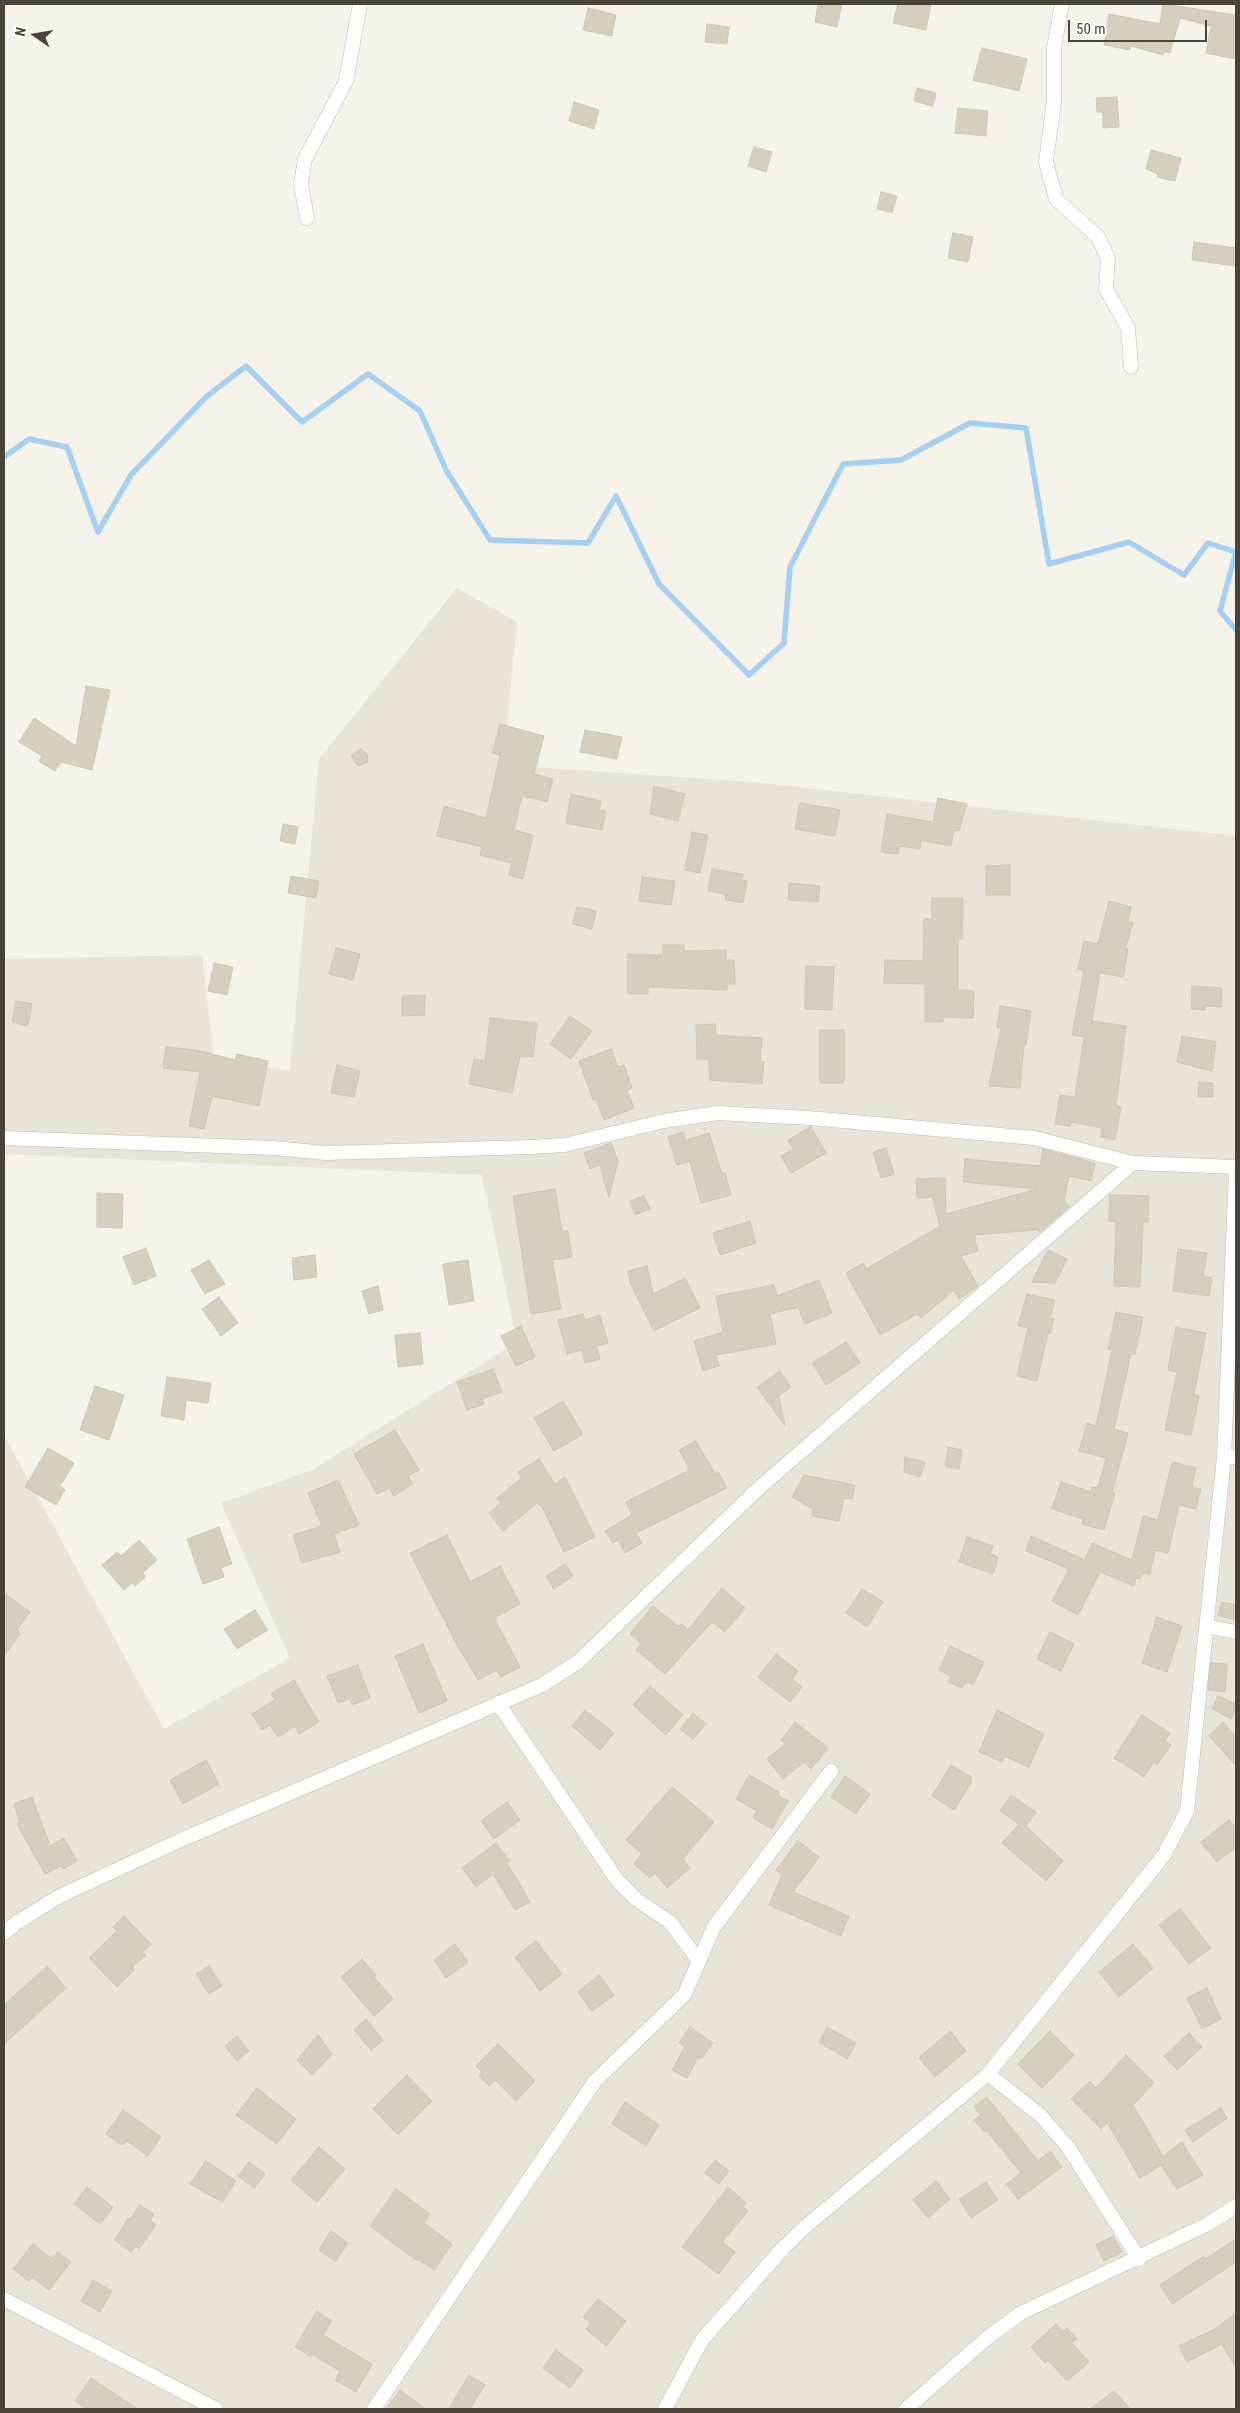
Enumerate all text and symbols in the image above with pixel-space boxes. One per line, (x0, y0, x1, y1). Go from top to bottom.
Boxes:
north arrow (10, 10, 60, 60)
scale bar (1070, 10, 1209, 42)
text: 50 m (1076, 20, 1106, 38)
text: N (12, 26, 29, 38)

